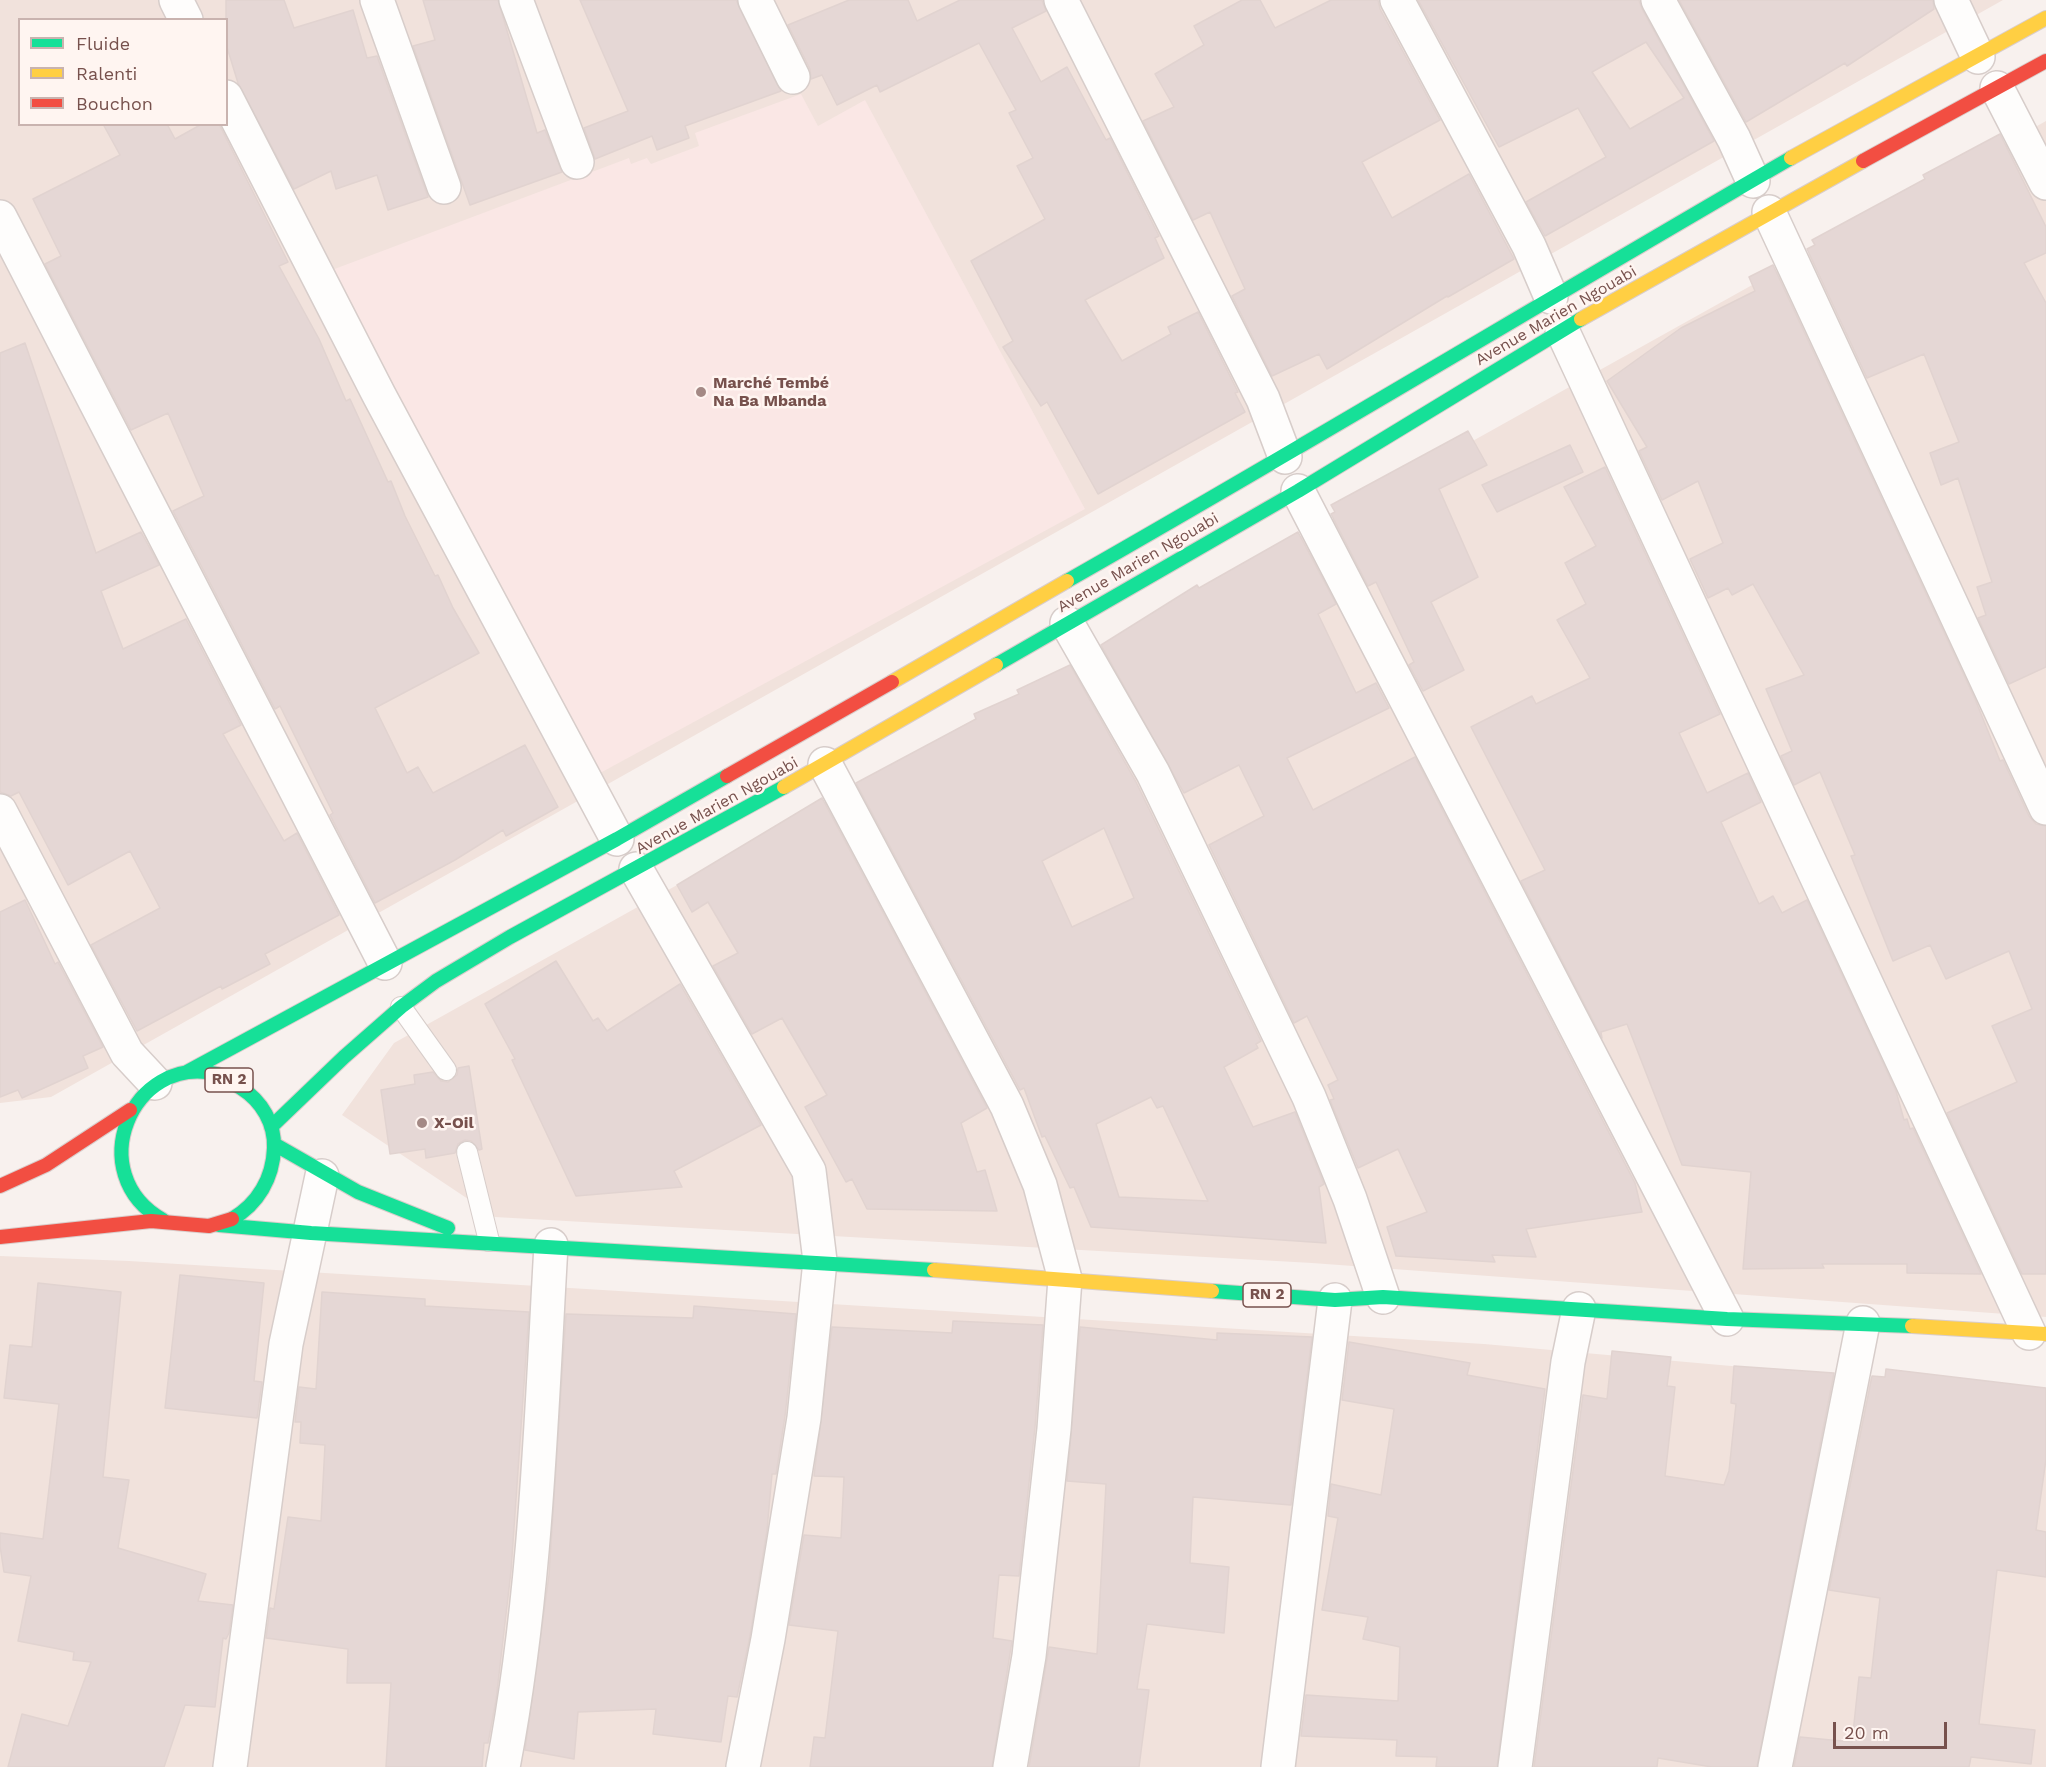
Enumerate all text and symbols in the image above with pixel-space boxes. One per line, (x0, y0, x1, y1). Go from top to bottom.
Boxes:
legend (18, 18, 228, 126)
text: Fluide (76, 33, 130, 54)
text: Ralenti (76, 63, 137, 84)
text: Bouchon (76, 93, 153, 114)
street label: Avenue Marien Ngouabi (1472, 262, 1640, 370)
place label: Marché Tembé Na Ba Mbanda (713, 373, 829, 411)
marker: Marché Tembé Na Ba Mbanda (694, 385, 708, 399)
street label: Avenue Marien Ngouabi (1054, 509, 1222, 617)
street label: Avenue Marien Ngouabi (632, 753, 802, 859)
road number: RN 2 (205, 1068, 253, 1092)
place label: X-Oil (434, 1113, 474, 1133)
marker: X-Oil (415, 1116, 429, 1130)
road number: RN 2 (1243, 1283, 1291, 1307)
scale bar (1836, 1710, 1950, 1748)
text: 20 m (1844, 1722, 1889, 1743)

